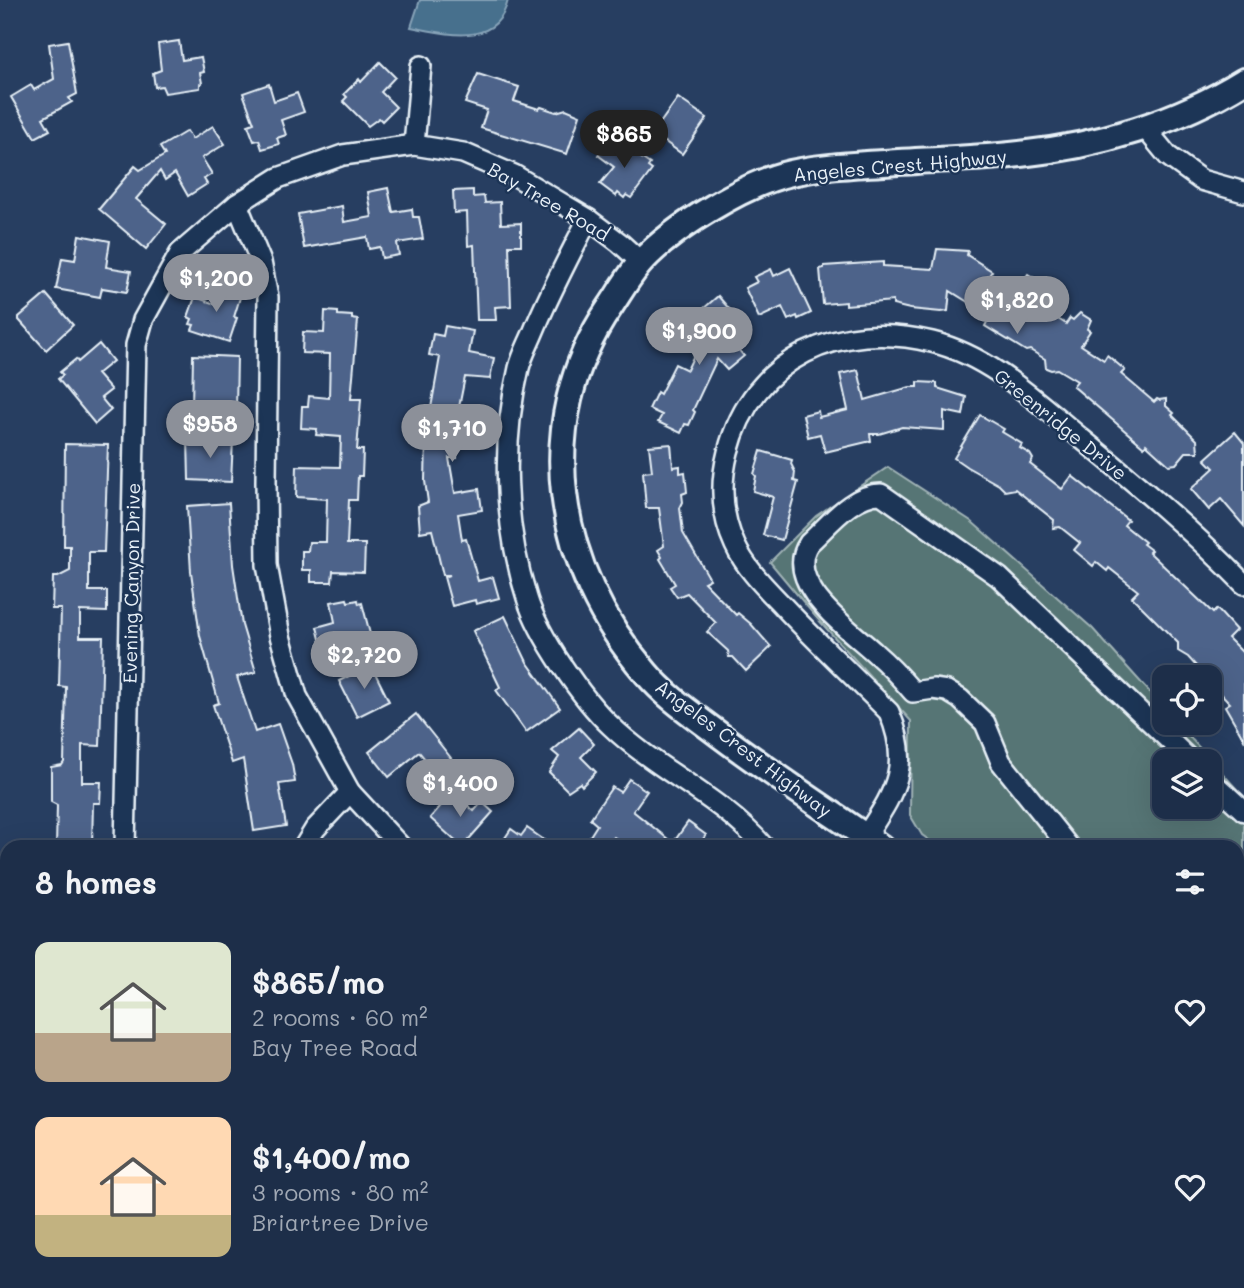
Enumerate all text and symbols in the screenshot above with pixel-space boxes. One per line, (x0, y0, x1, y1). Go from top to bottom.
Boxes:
pin: $865 (583, 110, 665, 170)
text: $865 (596, 118, 652, 148)
street label: Angeles Crest Highway (792, 143, 1008, 187)
street label: Bay Tree Road (484, 156, 614, 246)
pin: $1,200 (159, 254, 273, 314)
text: $1,200 (179, 262, 253, 292)
pin: $1,820 (960, 276, 1074, 336)
text: $1,820 (980, 284, 1054, 314)
pin: $1,900 (642, 308, 756, 367)
text: $1,900 (662, 315, 736, 345)
street label: Greenridge Drive (989, 363, 1133, 485)
pin: $958 (169, 400, 251, 460)
pin: $1,710 (395, 405, 509, 464)
text: $958 (182, 408, 238, 438)
text: $1,710 (417, 412, 487, 442)
street label: Evening Canyon Drive (117, 482, 145, 684)
pin: $2,720 (307, 632, 421, 691)
text: $2,720 (327, 639, 401, 669)
map controls (1152, 665, 1222, 819)
button: locate (1152, 665, 1222, 735)
street label: Angeles Crest Highway (651, 673, 837, 823)
button: layers (1152, 749, 1222, 819)
pin: $1,400 (403, 760, 517, 819)
text: $1,400 (422, 767, 498, 797)
text: 8 homes (35, 862, 157, 902)
icon: filters (1171, 863, 1209, 901)
text: $865/mo (252, 962, 384, 1002)
icon: home (91, 970, 175, 1054)
icon: heart (1171, 993, 1209, 1031)
text: 2 rooms · 60 m² (252, 1002, 428, 1032)
text: Bay Tree Road (252, 1032, 417, 1062)
text: $1,400/mo (252, 1137, 410, 1177)
icon: home (91, 1145, 175, 1229)
icon: heart (1171, 1168, 1209, 1206)
text: 3 rooms · 80 m² (252, 1177, 428, 1207)
text: Briartree Drive (252, 1207, 429, 1237)

